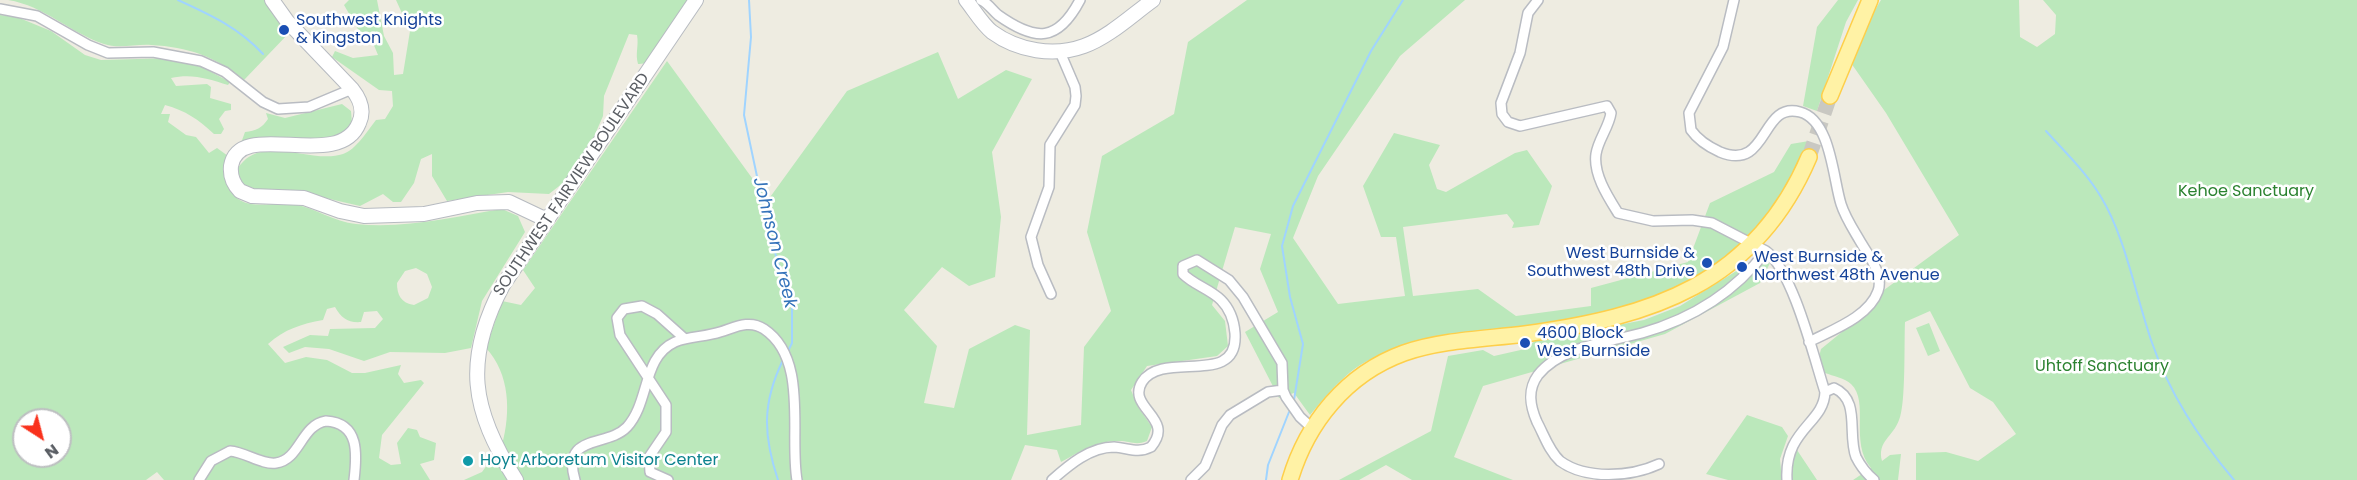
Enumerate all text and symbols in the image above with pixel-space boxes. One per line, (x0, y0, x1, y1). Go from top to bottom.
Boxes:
place label: Southwest Knights & Kingston (296, 11, 442, 49)
marker: Southwest Knights & Kingston (277, 23, 291, 37)
street label: SOUTHWEST FAIRVIEW BOULEVARD (490, 70, 654, 300)
water label: Johnson Creek (747, 175, 801, 311)
park label: Kehoe Sanctuary (2178, 182, 2314, 202)
place label: West Burnside & Southwest 48th Drive (1527, 244, 1695, 282)
place label: West Burnside & Northwest 48th Avenue (1754, 248, 1940, 286)
marker: West Burnside & Southwest 48th Drive (1700, 256, 1714, 270)
marker: West Burnside & Northwest 48th Avenue (1735, 260, 1749, 274)
place label: 4600 Block West Burnside (1537, 324, 1650, 362)
marker: 4600 Block West Burnside (1518, 336, 1532, 350)
park label: Uhtoff Sanctuary (2035, 357, 2169, 377)
north arrow (12, 408, 72, 468)
text: N (40, 439, 63, 464)
place label: Hoyt Arboretum Visitor Center (480, 451, 718, 471)
marker: Hoyt Arboretum Visitor Center (461, 454, 475, 468)

